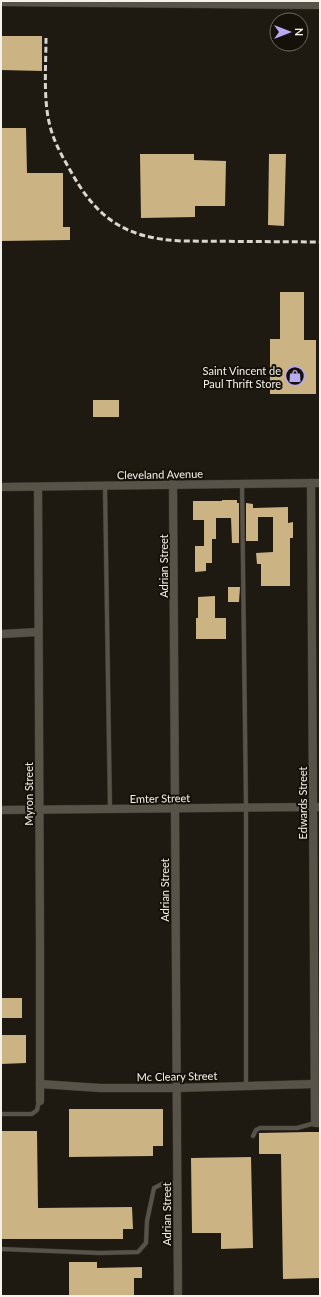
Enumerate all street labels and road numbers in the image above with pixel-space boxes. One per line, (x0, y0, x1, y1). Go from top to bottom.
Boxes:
street label: Cleveland Avenue (117, 467, 203, 481)
street label: Adrian Street (157, 534, 170, 598)
street label: Myron Street (22, 762, 35, 826)
street label: Edwards Street (296, 767, 309, 839)
street label: Emter Street (130, 791, 190, 805)
street label: Adrian Street (158, 858, 171, 922)
street label: Mc Cleary Street (137, 1069, 217, 1083)
street label: Adrian Street (160, 1182, 173, 1246)

